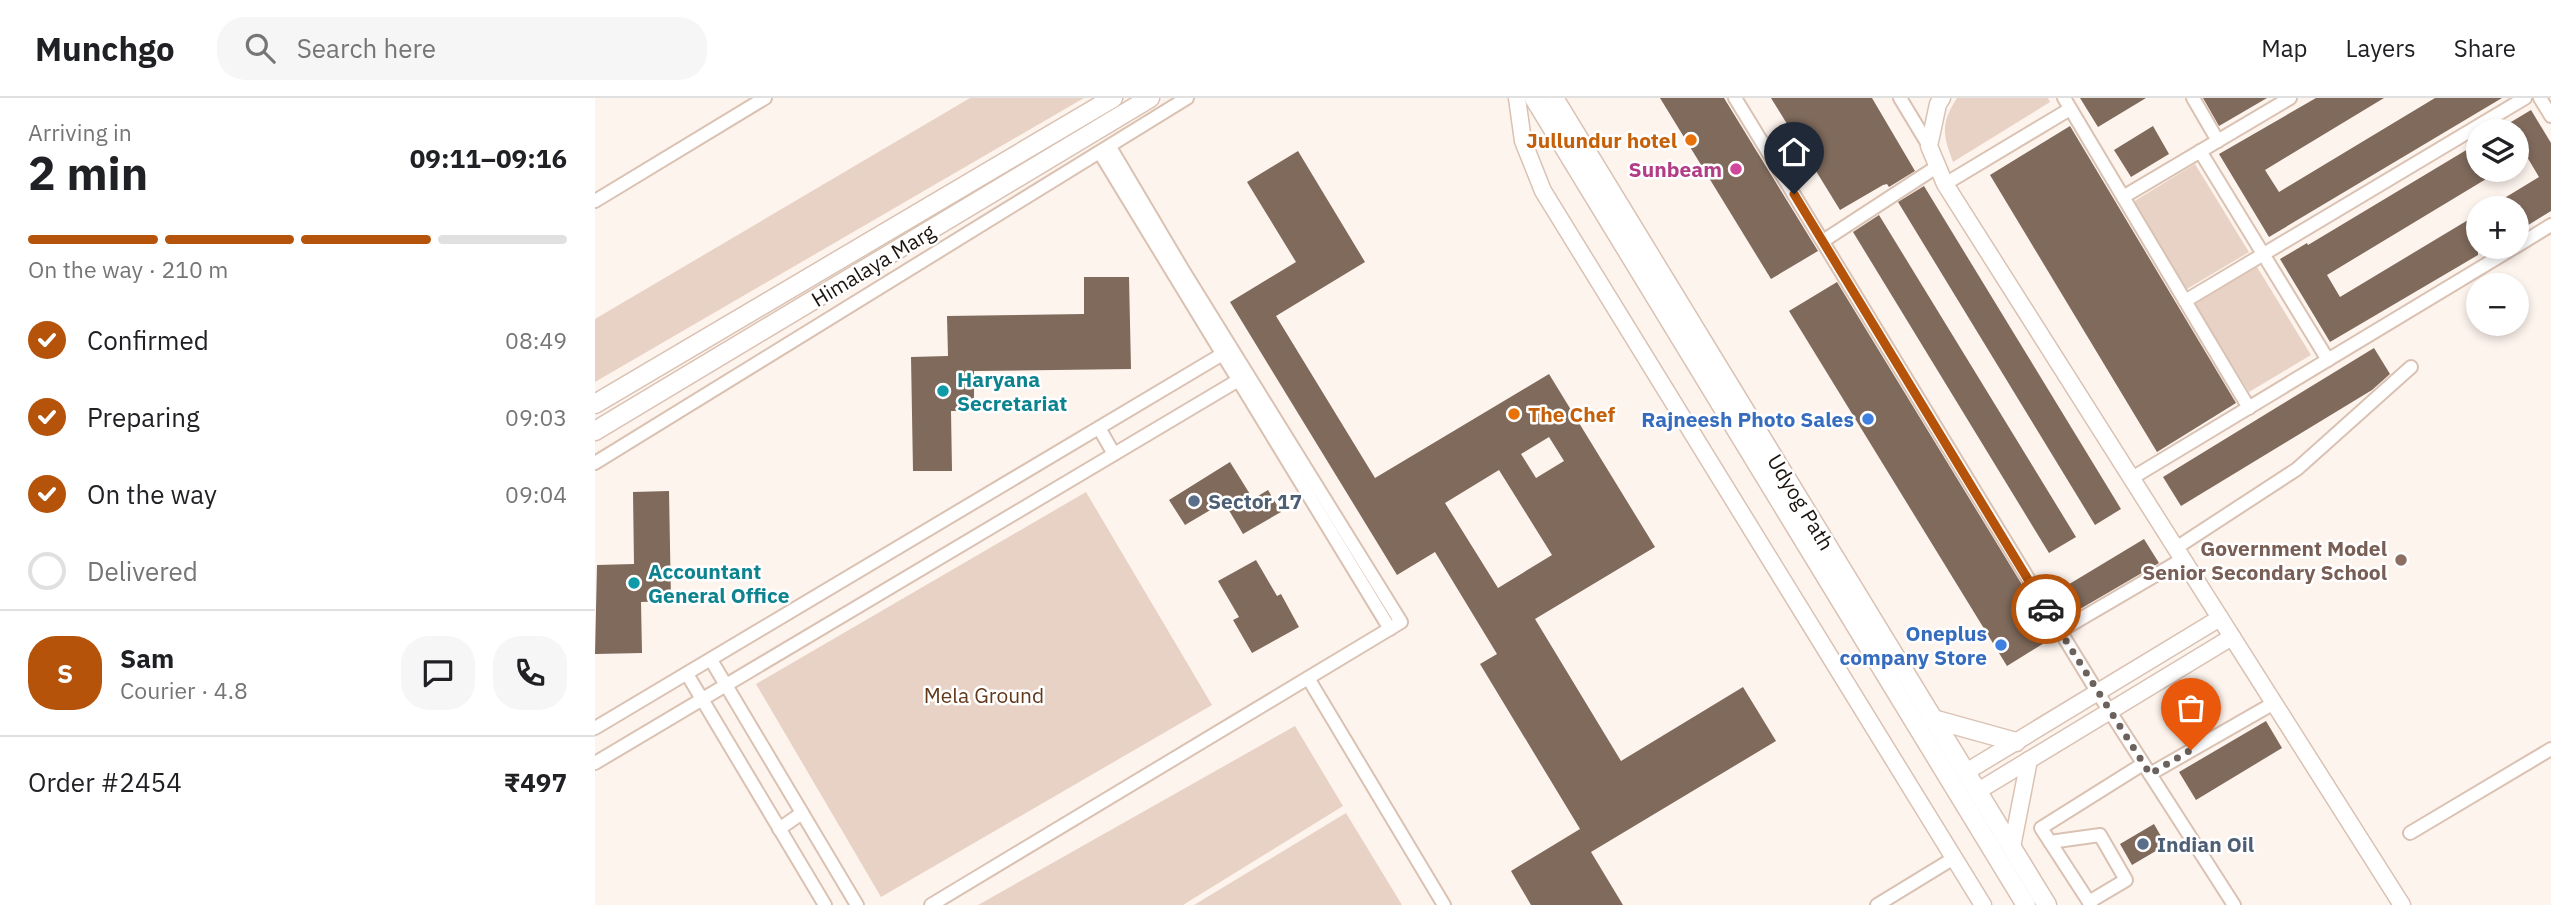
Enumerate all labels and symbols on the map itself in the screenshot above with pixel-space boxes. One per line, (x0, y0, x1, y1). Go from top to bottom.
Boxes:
pin (1764, 122, 1824, 194)
place label: Jullundur hotel (1526, 126, 1677, 154)
marker: Jullundur hotel (1683, 132, 1699, 148)
place label: Sunbeam (1629, 155, 1722, 183)
marker: Sunbeam (1728, 161, 1744, 177)
street label: Himalaya Marg (806, 217, 940, 313)
place label: Haryana Secretariat (957, 365, 1067, 417)
marker: Haryana Secretariat (935, 383, 951, 399)
place label: The Chef (1528, 400, 1616, 428)
place label: Rajneesh Photo Sales (1641, 405, 1854, 433)
marker: The Chef (1506, 406, 1522, 422)
marker: Rajneesh Photo Sales (1860, 411, 1876, 427)
street label: Udyog Path (1761, 449, 1841, 555)
place label: Sector 17 (1208, 487, 1302, 515)
marker: Sector 17 (1186, 493, 1202, 509)
place label: Government Model Senior Secondary School (2142, 534, 2387, 586)
marker: Government Model Senior Secondary School (2393, 552, 2409, 568)
place label: Accountant General Office (648, 557, 790, 609)
courier (2011, 574, 2081, 644)
marker: Accountant General Office (626, 575, 642, 591)
place label: Oneplus company Store (1839, 619, 1987, 671)
marker: Oneplus company Store (1993, 637, 2009, 653)
pin (2161, 678, 2221, 750)
park label: Mela Ground (924, 681, 1044, 709)
place label: Indian Oil (2157, 830, 2254, 858)
marker: Indian Oil (2135, 836, 2151, 852)

